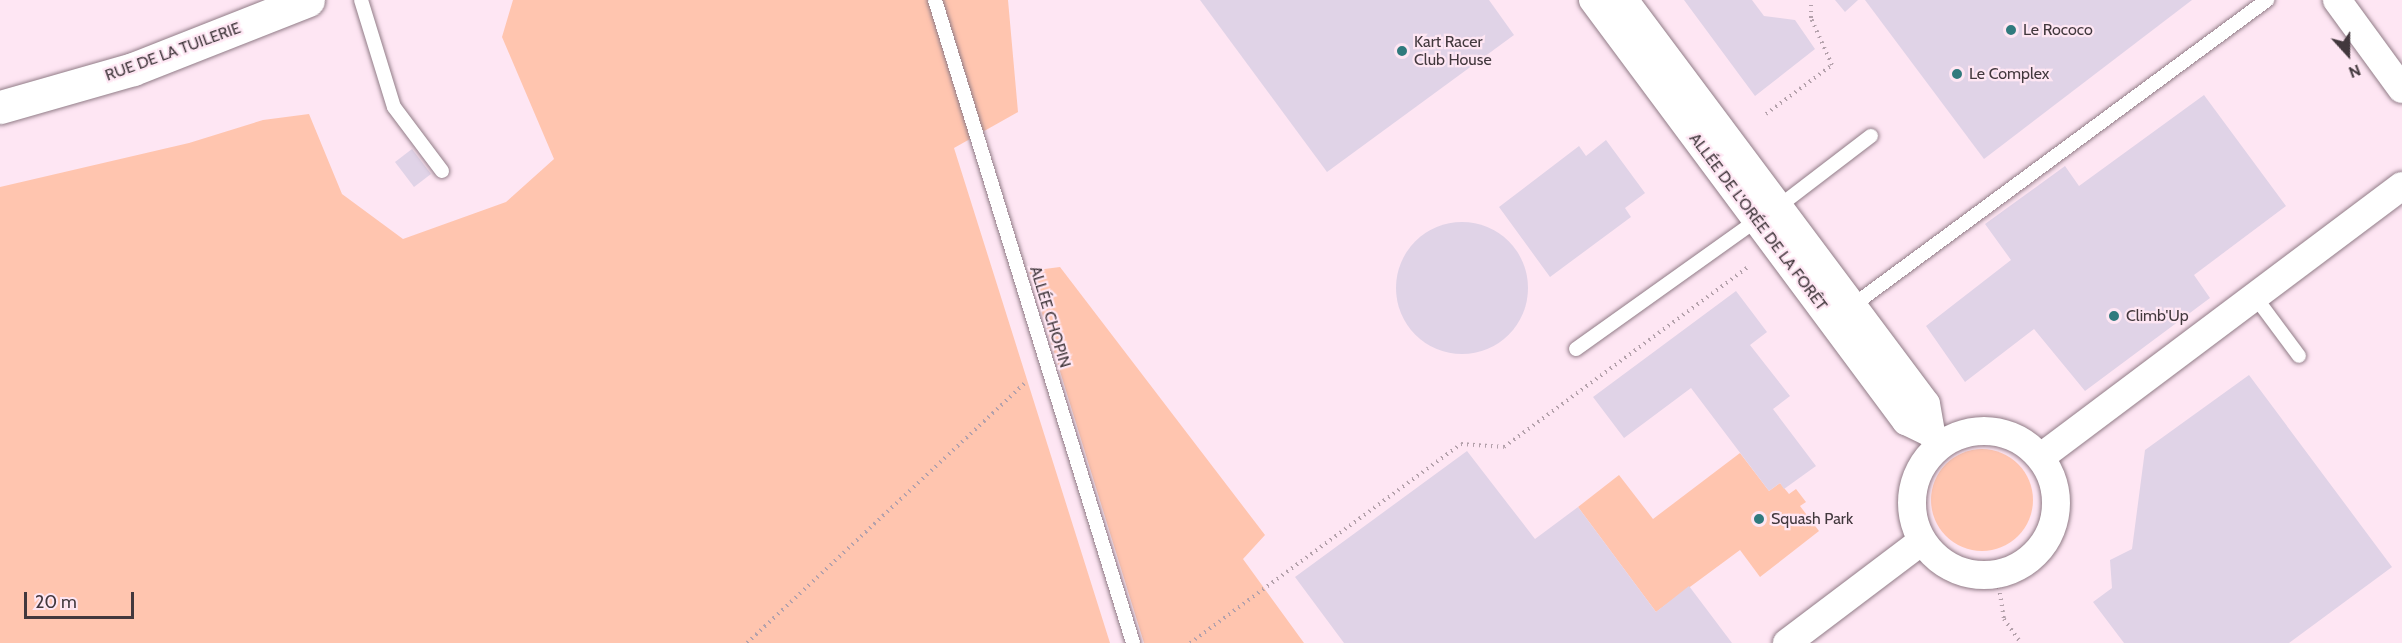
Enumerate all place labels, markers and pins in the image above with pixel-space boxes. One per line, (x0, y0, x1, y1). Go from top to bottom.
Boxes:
place label: Le Rococo (2023, 20, 2093, 40)
marker: Le Rococo (2004, 23, 2018, 37)
place label: Kart Racer Club House (1414, 32, 1492, 70)
marker: Kart Racer Club House (1395, 44, 1409, 58)
place label: Le Complex (1969, 64, 2049, 84)
marker: Le Complex (1950, 67, 1964, 81)
place label: Climb'Up (2126, 306, 2189, 326)
marker: Climb'Up (2107, 309, 2121, 323)
place label: Squash Park (1771, 509, 1853, 529)
marker: Squash Park (1752, 512, 1766, 526)

